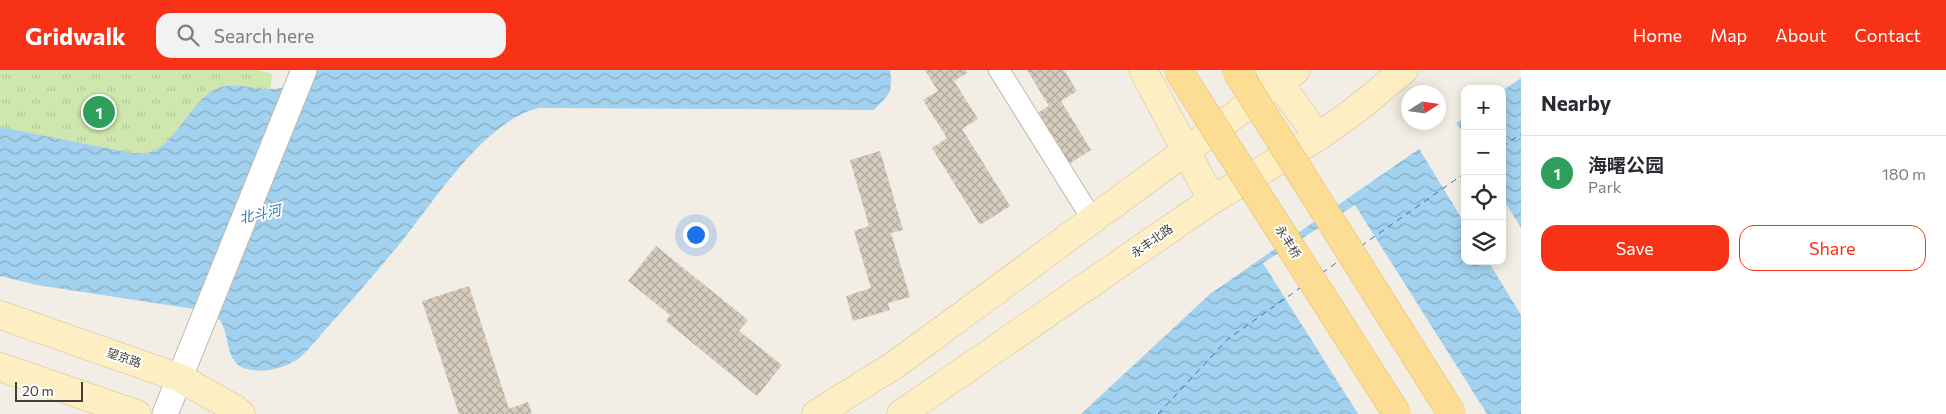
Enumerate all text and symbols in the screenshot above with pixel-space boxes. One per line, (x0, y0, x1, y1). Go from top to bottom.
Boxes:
search box (156, 13, 506, 58)
text: Gridwalk (25, 21, 126, 50)
icon: search (174, 21, 202, 49)
text: Search here (214, 24, 314, 47)
text: Home (1633, 24, 1682, 46)
text: Map (1710, 24, 1747, 46)
text: About (1775, 24, 1827, 46)
text: Contact (1855, 24, 1921, 46)
north arrow (1401, 85, 1446, 130)
map controls (1461, 85, 1506, 265)
button: + (1461, 85, 1506, 130)
text: Nearby (1541, 90, 1611, 115)
pin: 1 (83, 93, 115, 131)
button: − (1461, 130, 1506, 175)
text: 海曙公园 (1588, 153, 1664, 176)
text: 1 (1553, 164, 1561, 183)
text: 180 m (1882, 164, 1926, 183)
button: locate (1461, 175, 1506, 220)
text: Park (1588, 177, 1621, 196)
water label: 北斗河 (238, 200, 285, 226)
button: layers (1461, 220, 1506, 265)
street label: 永丰北路 (1128, 221, 1175, 260)
your location (683, 222, 709, 248)
street label: 永丰桥 (1273, 222, 1304, 260)
button: Save (1541, 225, 1729, 271)
button: Share (1739, 225, 1926, 271)
street label: 望京路 (105, 345, 144, 370)
scale bar (15, 379, 82, 402)
text: 20 m (22, 382, 54, 399)

